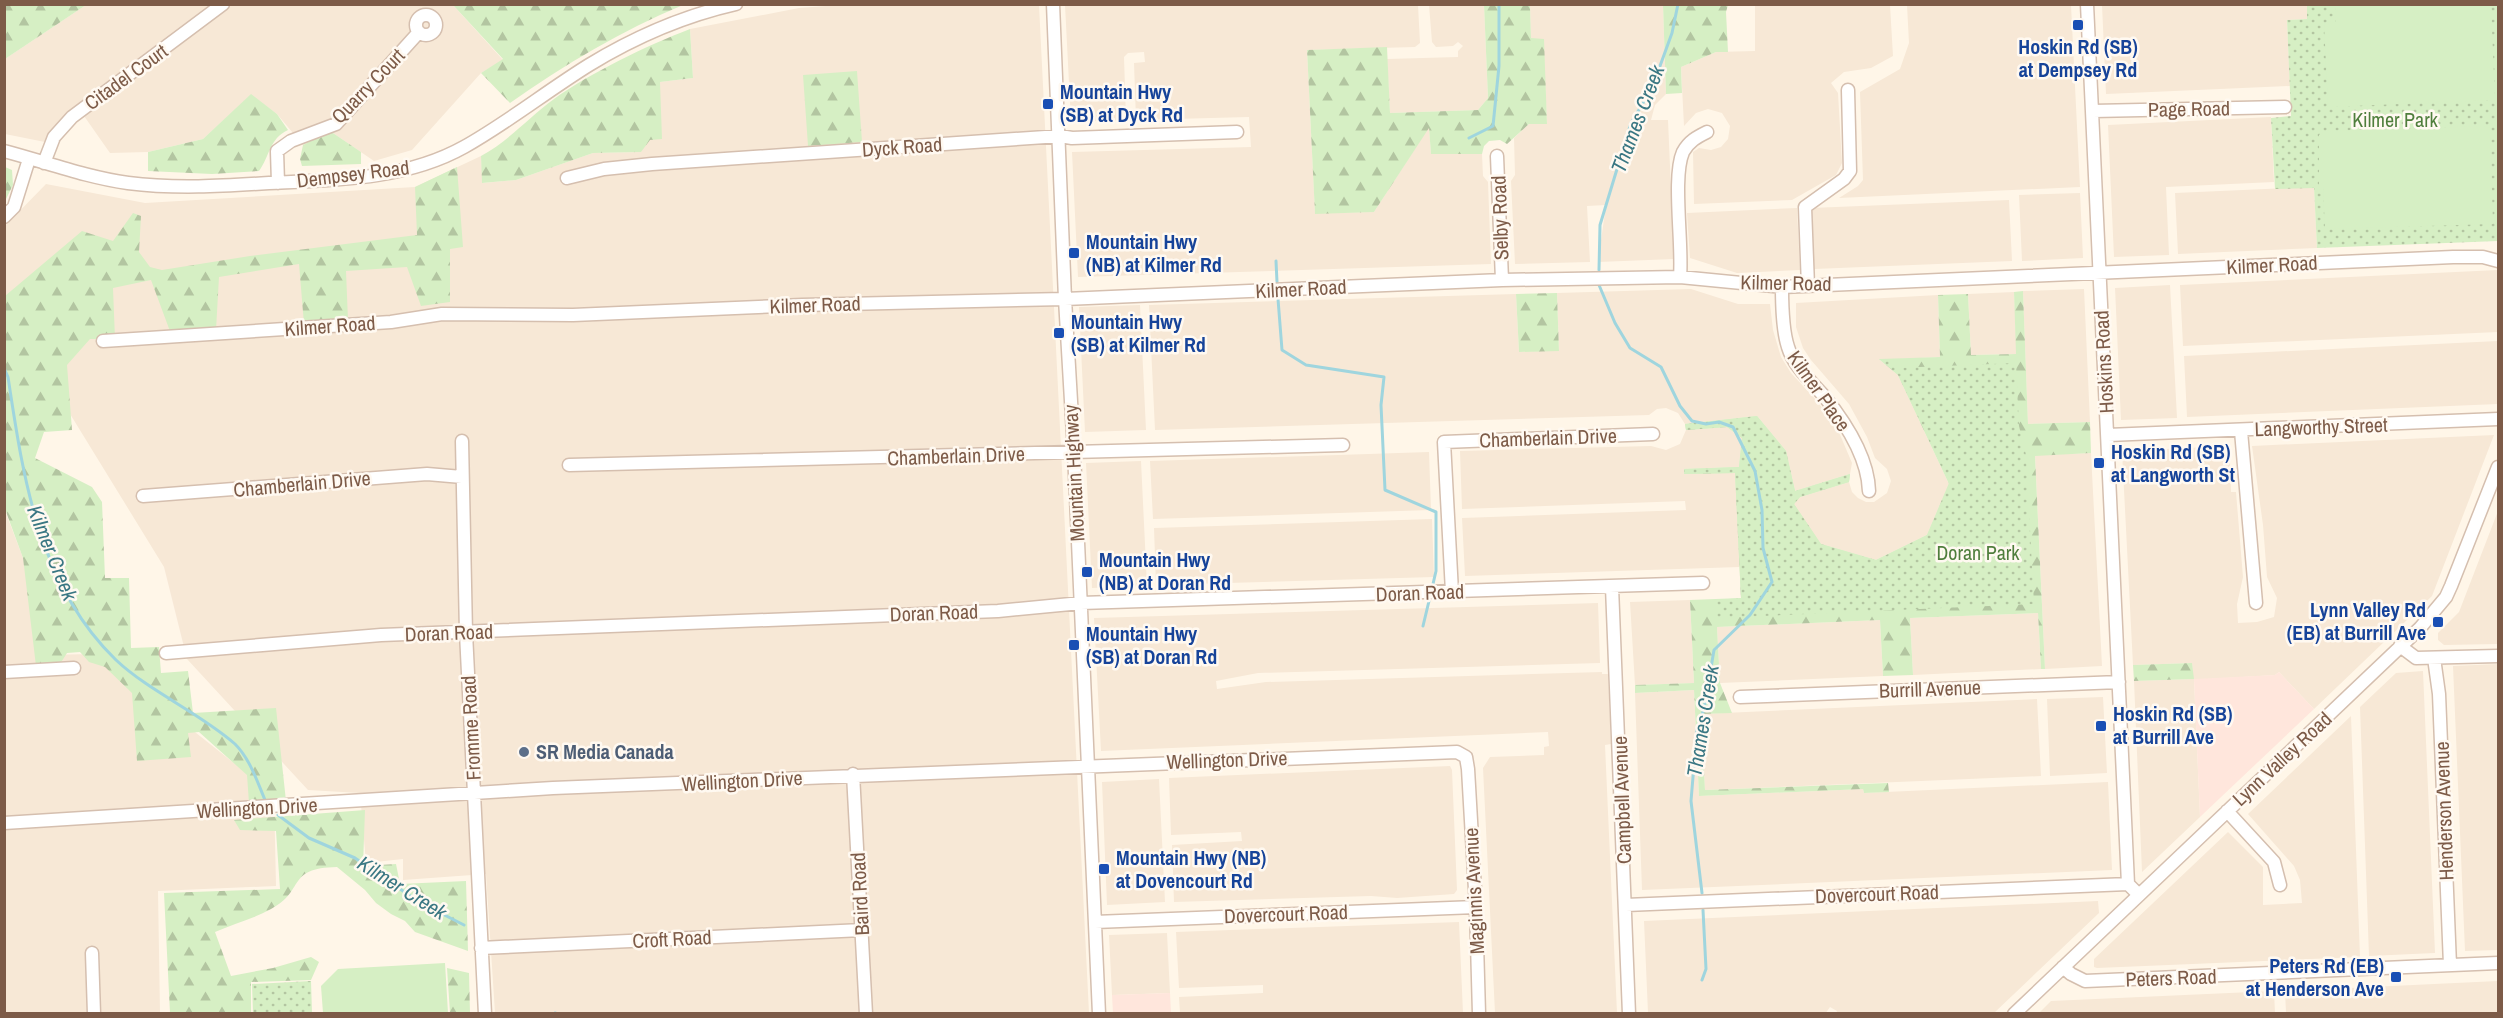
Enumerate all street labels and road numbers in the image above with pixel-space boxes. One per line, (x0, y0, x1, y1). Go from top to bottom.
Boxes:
street label: Citadel Court (79, 37, 173, 116)
street label: Quarry Court (325, 42, 411, 129)
street label: Page Road (2148, 94, 2230, 123)
street label: Dyck Road (861, 130, 943, 163)
street label: Dempsey Road (295, 153, 411, 194)
street label: Selby Road (1485, 175, 1514, 261)
street label: Kilmer Road (2226, 249, 2318, 280)
street label: Kilmer Road (1740, 268, 1832, 297)
street label: Kilmer Road (1255, 273, 1347, 304)
street label: Kilmer Road (769, 289, 861, 320)
street label: Kilmer Road (284, 309, 376, 342)
street label: Hoskins Road (2087, 310, 2120, 414)
street label: Kilmer Place (1782, 345, 1857, 437)
street label: Mountain Highway (1056, 403, 1091, 542)
street label: Langworthy Street (2254, 411, 2388, 442)
street label: Chamberlain Drive (1479, 422, 1617, 453)
street label: Chamberlain Drive (887, 440, 1025, 471)
street label: Chamberlain Drive (232, 464, 372, 503)
street label: Doran Road (1375, 577, 1465, 608)
street label: Doran Road (889, 597, 979, 628)
street label: Doran Road (404, 617, 494, 648)
street label: Burrill Avenue (1879, 673, 1981, 704)
street label: Fromme Road (454, 675, 487, 781)
street label: Lynn Valley Road (2226, 706, 2337, 812)
street label: Campbell Avenue (1606, 735, 1637, 865)
street label: Henderson Avenue (2428, 741, 2459, 881)
street label: Wellington Drive (1166, 744, 1288, 775)
street label: Wellington Drive (681, 764, 803, 797)
street label: Wellington Drive (196, 791, 318, 824)
street label: Maginnis Avenue (1457, 827, 1490, 955)
street label: Baird Road (844, 852, 875, 936)
street label: Dovercourt Road (1815, 878, 1939, 909)
street label: Dovercourt Road (1224, 898, 1348, 929)
street label: Croft Road (632, 923, 712, 954)
street label: Peters Road (2125, 962, 2217, 993)

